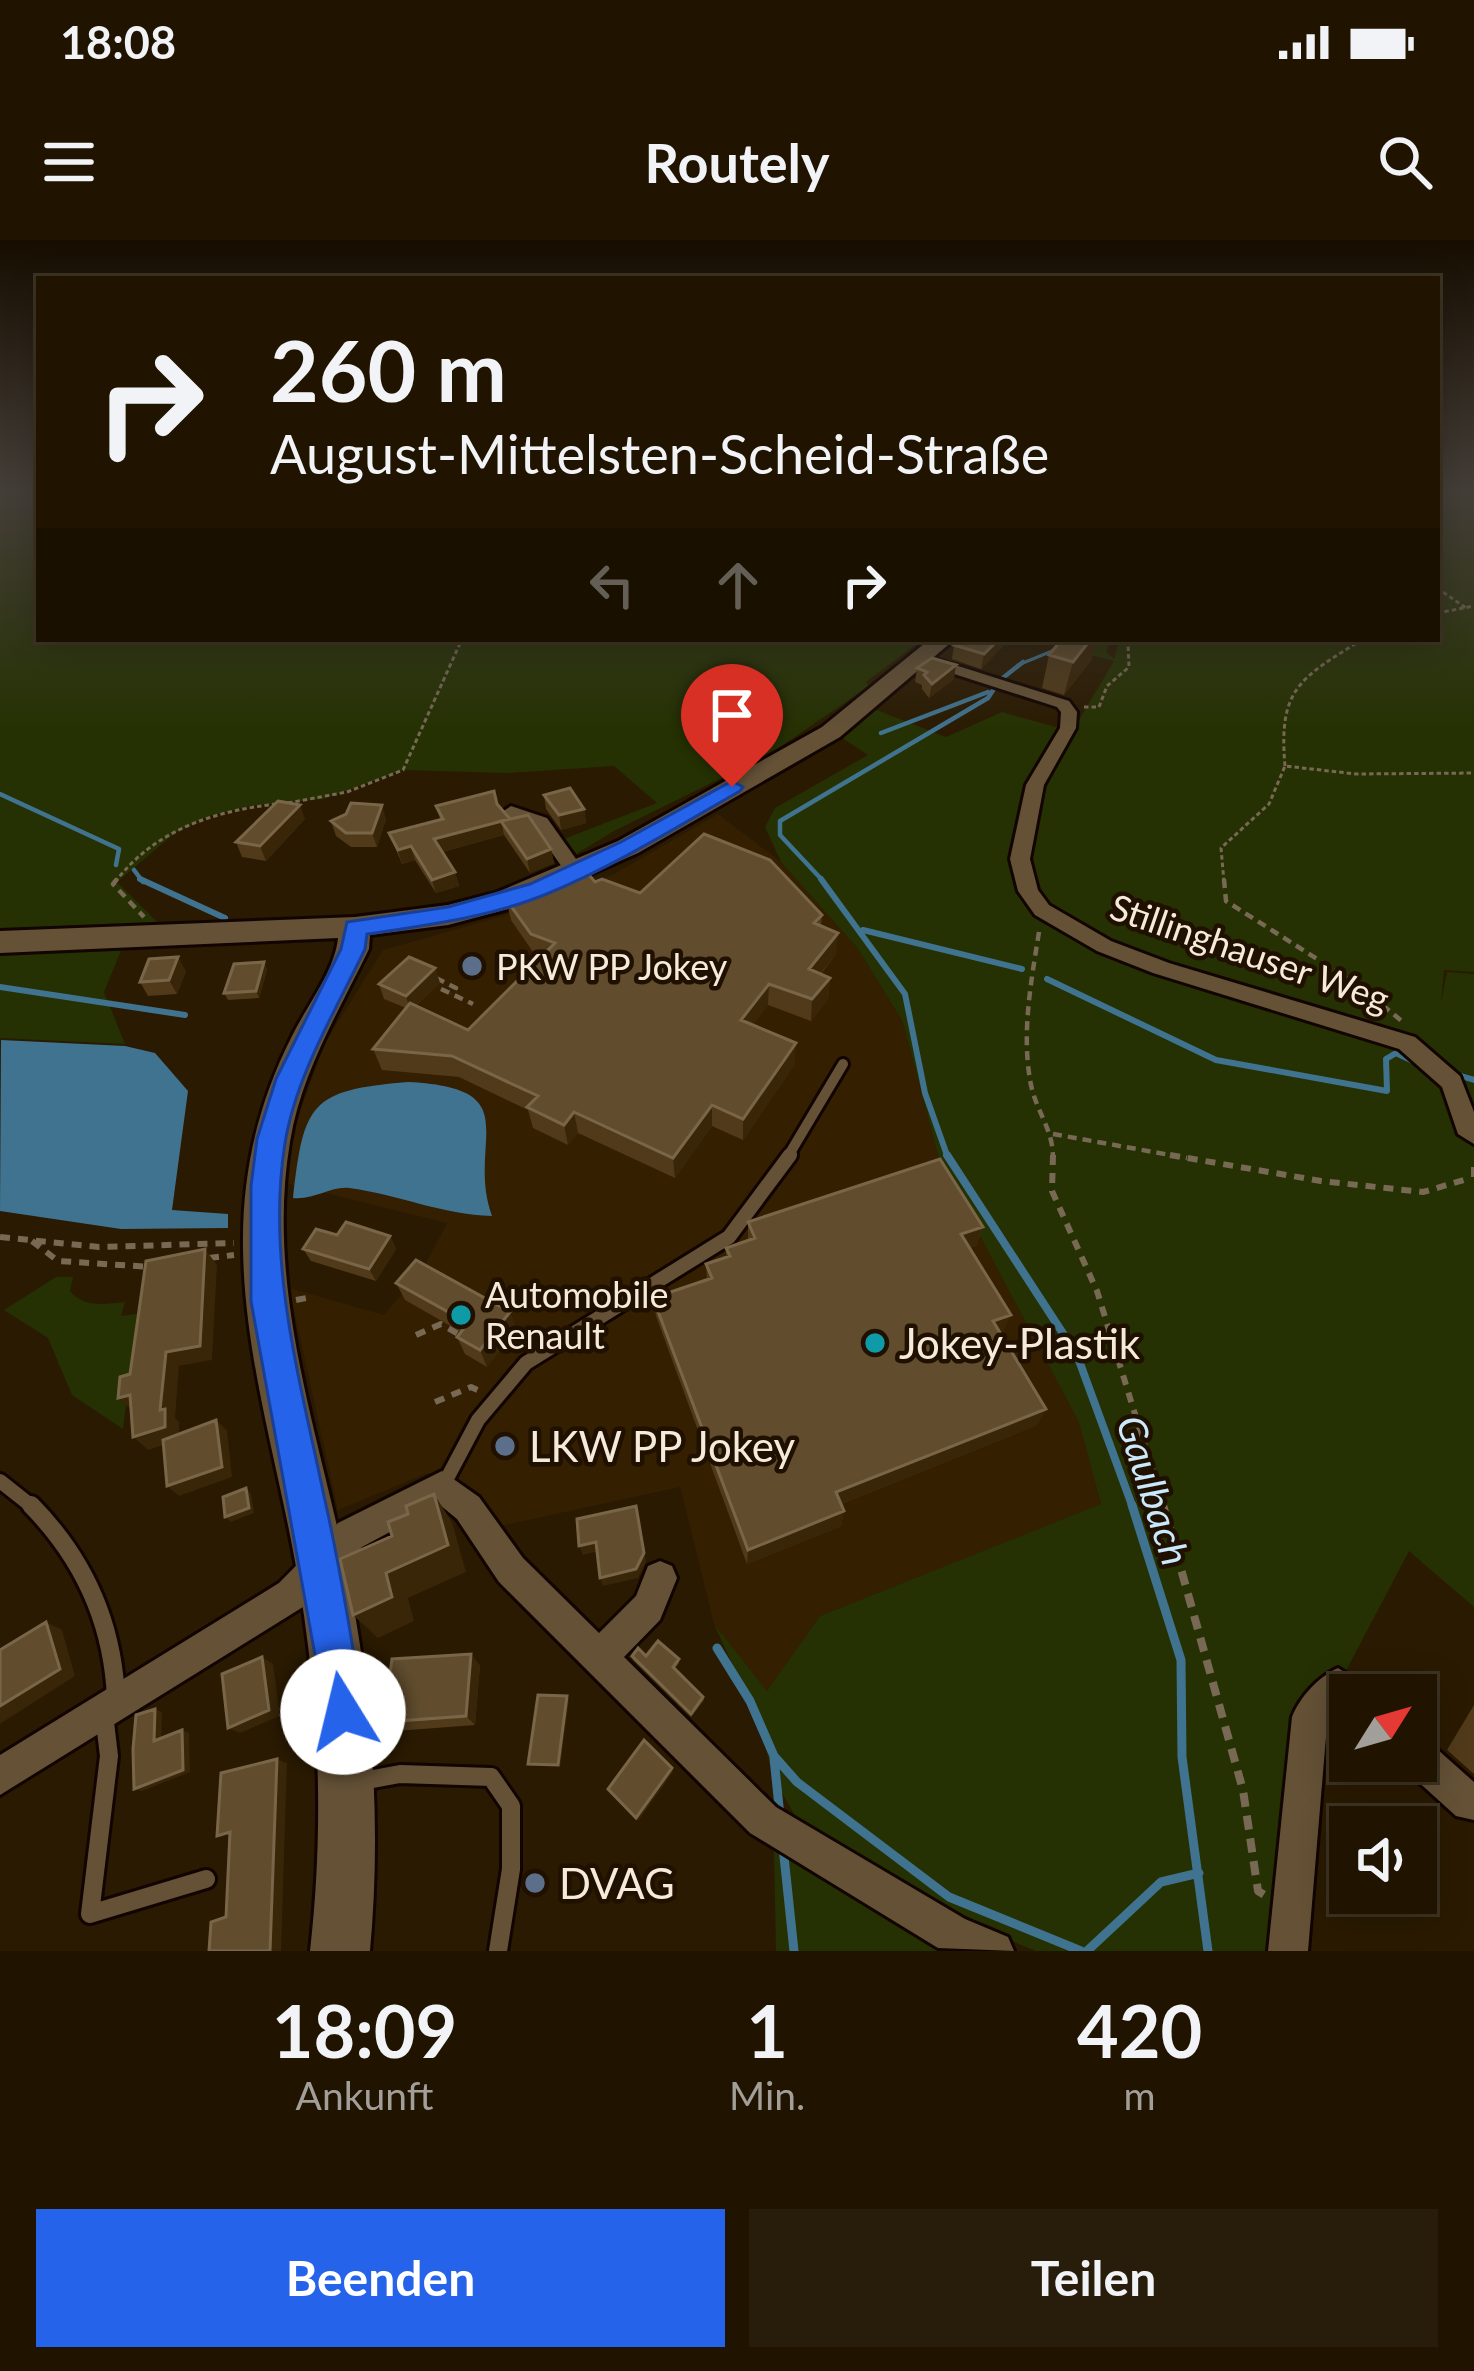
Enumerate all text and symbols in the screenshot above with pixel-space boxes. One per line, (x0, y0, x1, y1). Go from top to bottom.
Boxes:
text: 18:08 (60, 15, 176, 69)
icon: menu (36, 129, 102, 195)
icon: search (1372, 129, 1438, 195)
text: Routely (644, 130, 830, 195)
text: 260 m (270, 319, 507, 420)
icon: right (72, 324, 228, 480)
text: August-Mittelsten-Scheid-Straße (270, 421, 1049, 486)
icon: left (579, 552, 645, 618)
icon: ahead (705, 552, 771, 618)
icon: right (831, 552, 897, 618)
pin (681, 664, 783, 787)
icon: arrive (699, 682, 765, 748)
street label: Stillinghauser Weg (1105, 884, 1395, 1020)
place label: PKW PP Jokey (496, 944, 728, 988)
marker: PKW PP Jokey (459, 953, 485, 979)
place label: Automobile Renault (485, 1272, 669, 1357)
marker: Automobile Renault (448, 1302, 474, 1328)
place label: Jokey-Plastik (899, 1318, 1141, 1368)
marker: Jokey-Plastik (862, 1330, 888, 1356)
water label: Gaulbach (1108, 1409, 1200, 1571)
place label: LKW PP Jokey (529, 1421, 795, 1471)
marker: LKW PP Jokey (492, 1433, 518, 1459)
position arrow (280, 1649, 406, 1775)
north arrow (1329, 1674, 1437, 1782)
map controls (1329, 1674, 1437, 1914)
button: sound (1329, 1806, 1437, 1914)
place label: DVAG (559, 1858, 675, 1908)
marker: DVAG (522, 1870, 548, 1896)
text: 18:09 (272, 1987, 457, 2073)
text: 1 (746, 1987, 788, 2073)
text: 420 (1077, 1987, 1202, 2073)
text: Ankunft (296, 2072, 433, 2118)
text: Min. (729, 2072, 805, 2118)
text: m (1124, 2072, 1156, 2118)
button: Beenden (36, 2209, 725, 2347)
button: Teilen (749, 2209, 1438, 2347)

